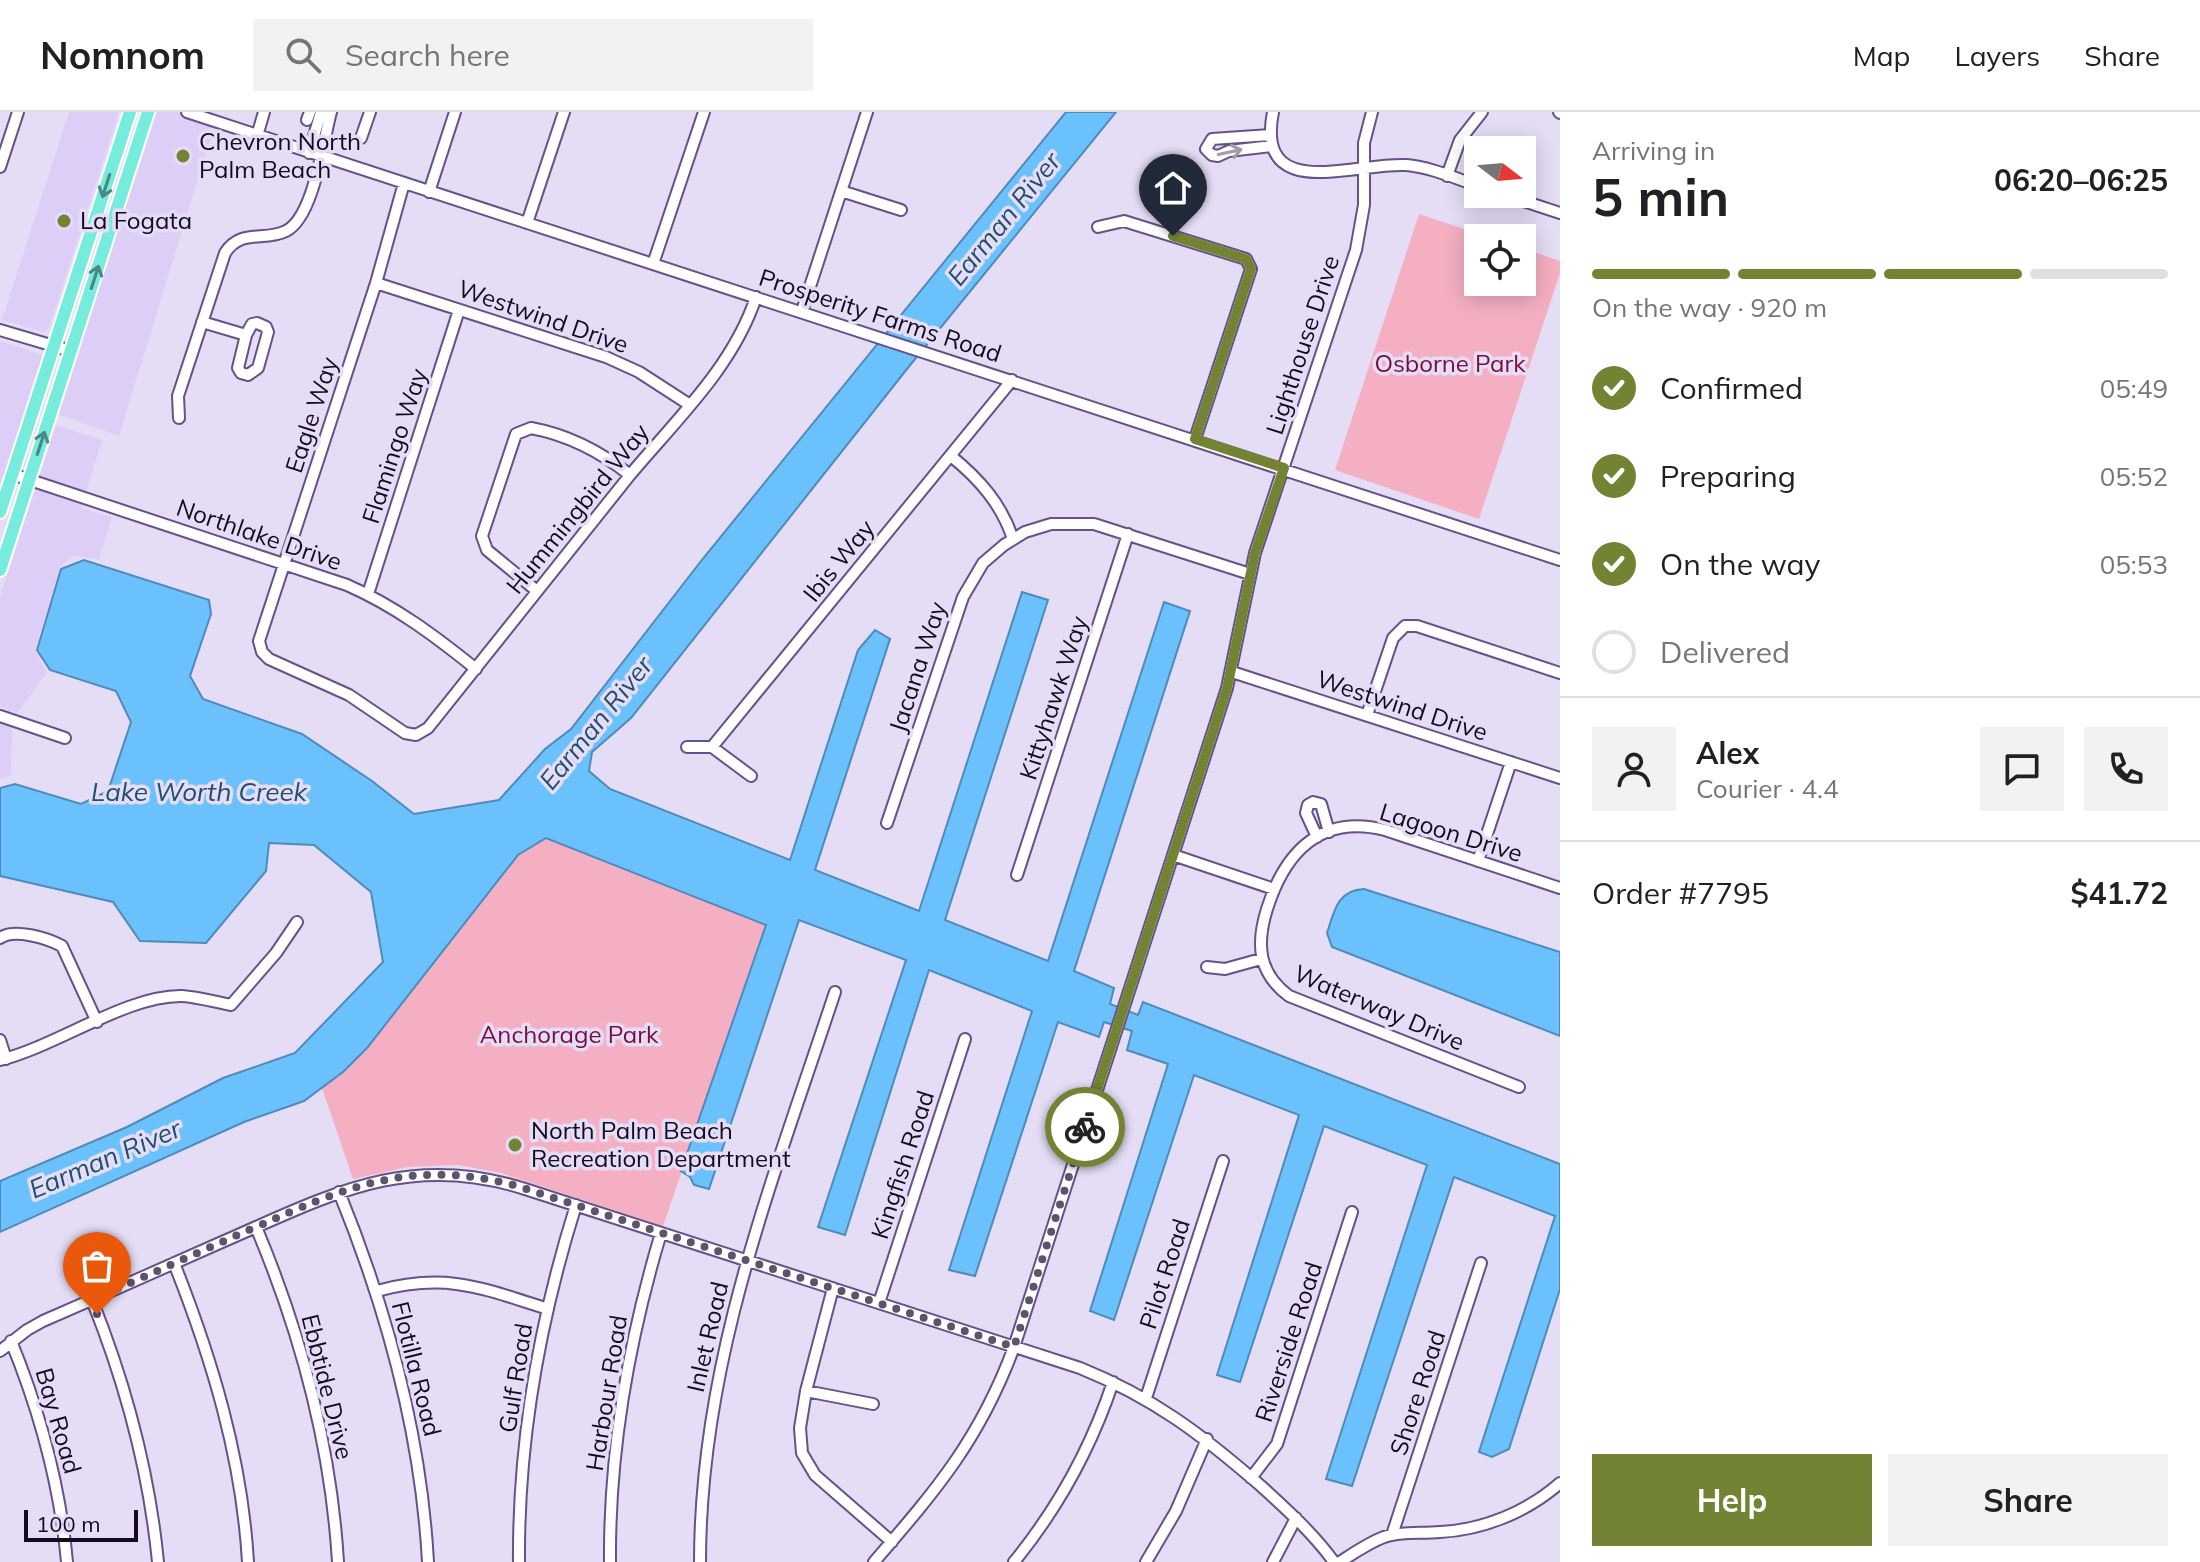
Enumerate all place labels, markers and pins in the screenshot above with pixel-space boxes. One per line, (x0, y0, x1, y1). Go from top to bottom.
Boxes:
place label: Chevron North Palm Beach (199, 126, 361, 184)
marker: Chevron North Palm Beach (174, 147, 192, 165)
pin (1139, 154, 1207, 236)
place label: La Fogata (80, 205, 192, 235)
marker: La Fogata (55, 212, 73, 230)
place label: North Palm Beach Recreation Department (531, 1115, 791, 1173)
marker: North Palm Beach Recreation Department (506, 1136, 524, 1154)
pin (63, 1232, 131, 1314)

